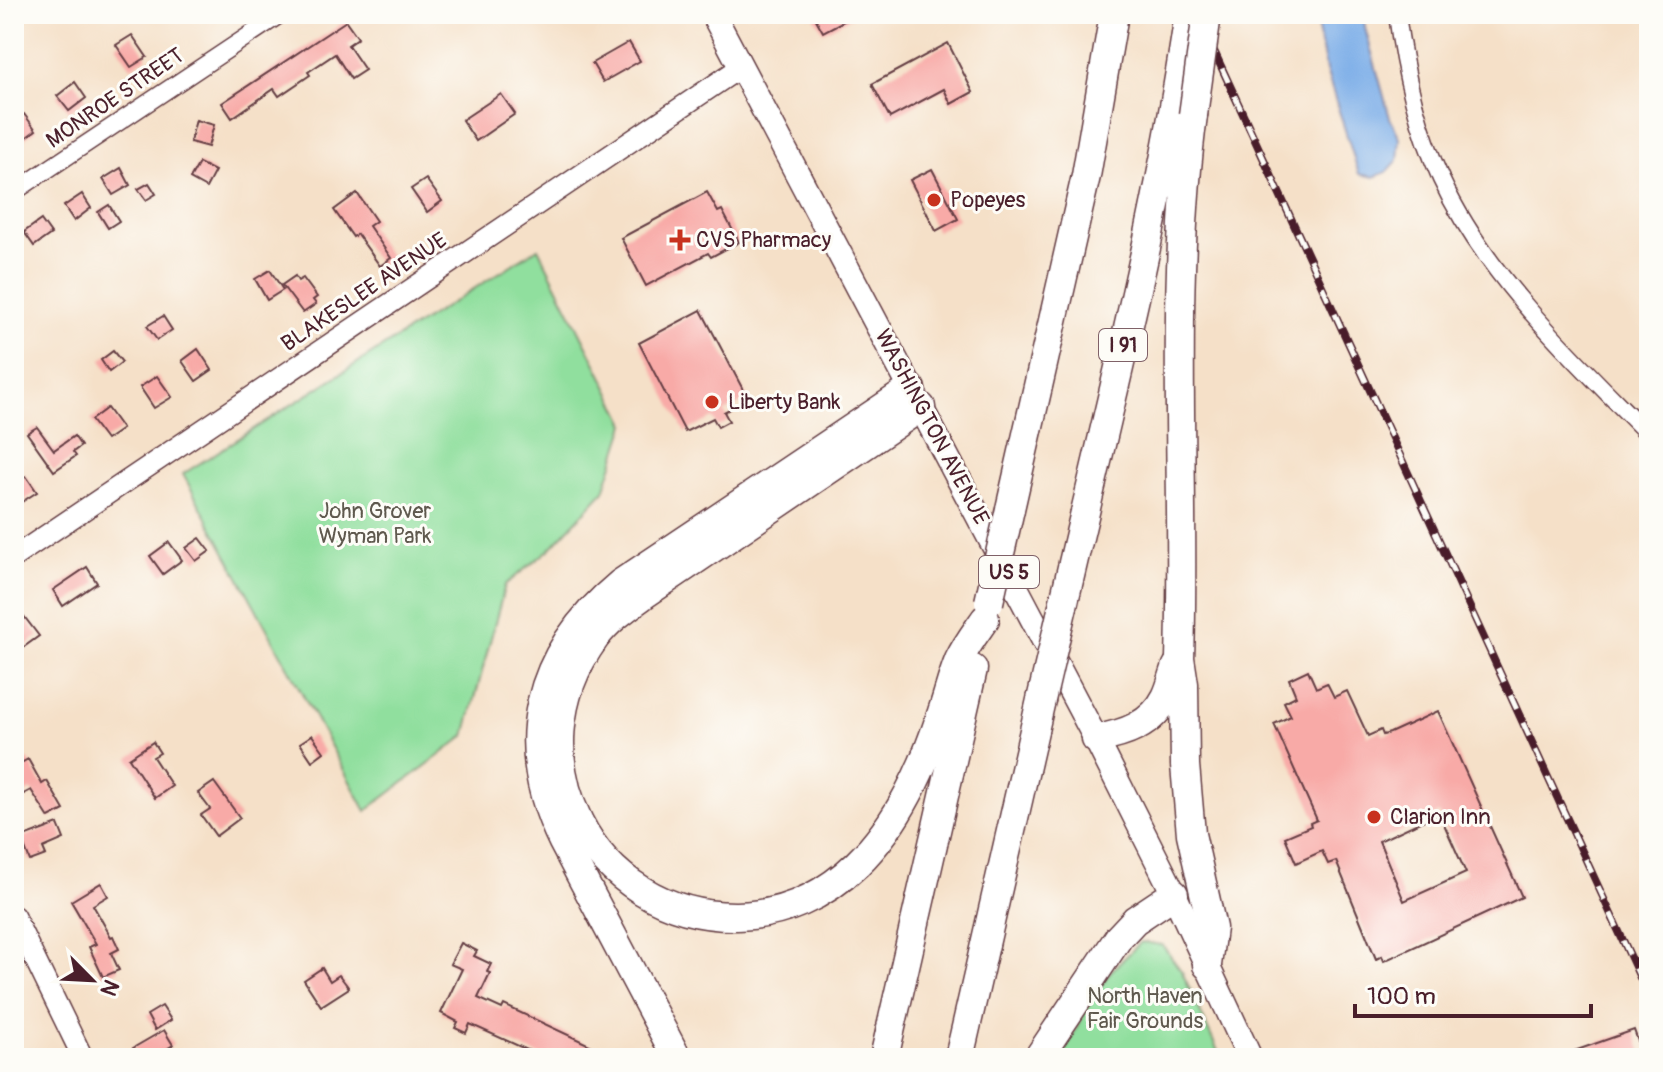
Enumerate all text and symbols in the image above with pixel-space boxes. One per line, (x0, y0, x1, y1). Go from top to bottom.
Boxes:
street label: MONROE STREET (41, 42, 189, 154)
place label: Popeyes (950, 186, 1025, 214)
marker: Popeyes (925, 191, 943, 209)
street label: BLAKESLEE AVENUE (276, 226, 452, 358)
place label: CVS Pharmacy (696, 226, 831, 254)
marker: CVS Pharmacy (671, 231, 689, 249)
street label: WASHINGTON AVENUE (869, 324, 995, 530)
road number: I 91 (1099, 329, 1147, 361)
place label: Liberty Bank (728, 388, 841, 416)
marker: Liberty Bank (703, 393, 721, 411)
park label: John Grover Wyman Park (318, 497, 432, 550)
road number: US 5 (979, 556, 1039, 588)
place label: Clarion Inn (1390, 803, 1491, 831)
marker: Clarion Inn (1365, 808, 1383, 826)
north arrow (52, 940, 132, 1020)
scale bar (1355, 968, 1591, 1018)
text: N (93, 975, 125, 1000)
park label: North Haven Fair Grounds (1087, 982, 1203, 1035)
text: 100 m (1367, 982, 1436, 1011)

